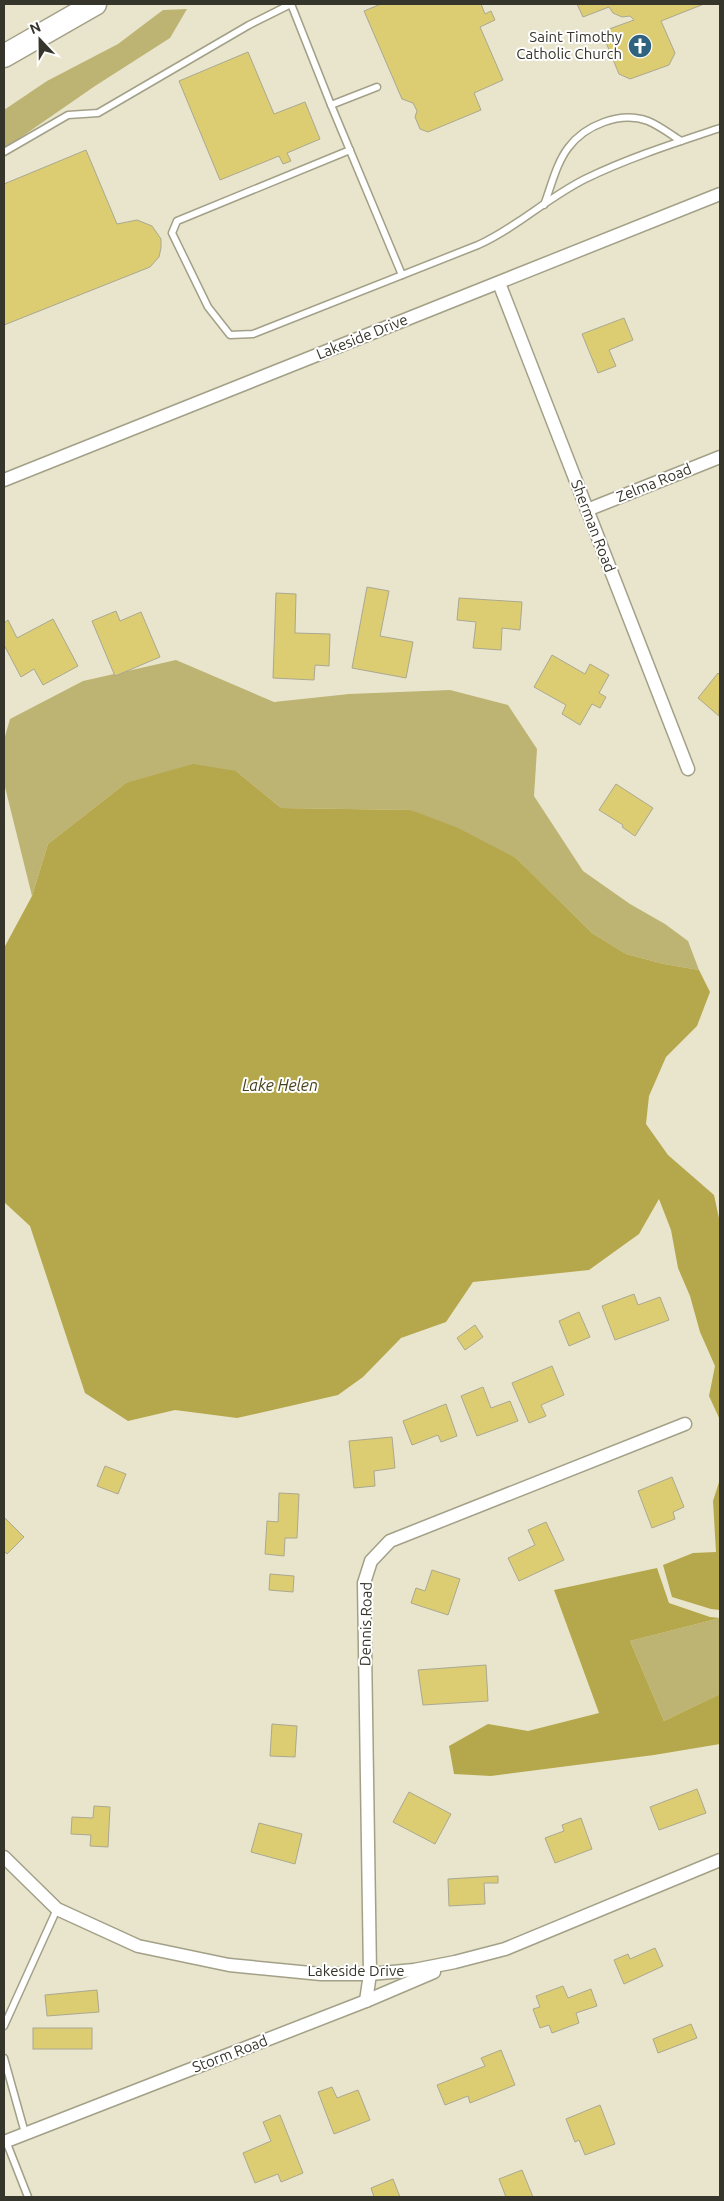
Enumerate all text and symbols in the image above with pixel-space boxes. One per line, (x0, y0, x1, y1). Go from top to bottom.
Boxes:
north arrow (15, 15, 65, 65)
text: N (27, 19, 43, 37)
place label: Saint Timothy Catholic Church (516, 28, 622, 62)
church icon: Saint Timothy Catholic Church (627, 33, 653, 59)
street label: Lakeside Drive (314, 310, 410, 363)
street label: Zelma Road (614, 460, 694, 505)
street label: Sherman Road (568, 477, 619, 574)
water label: Lake Helen (242, 1076, 318, 1094)
street label: Dennis Road (356, 1582, 375, 1666)
street label: Lakeside Drive (307, 1962, 405, 1979)
street label: Storm Road (190, 2031, 270, 2076)

